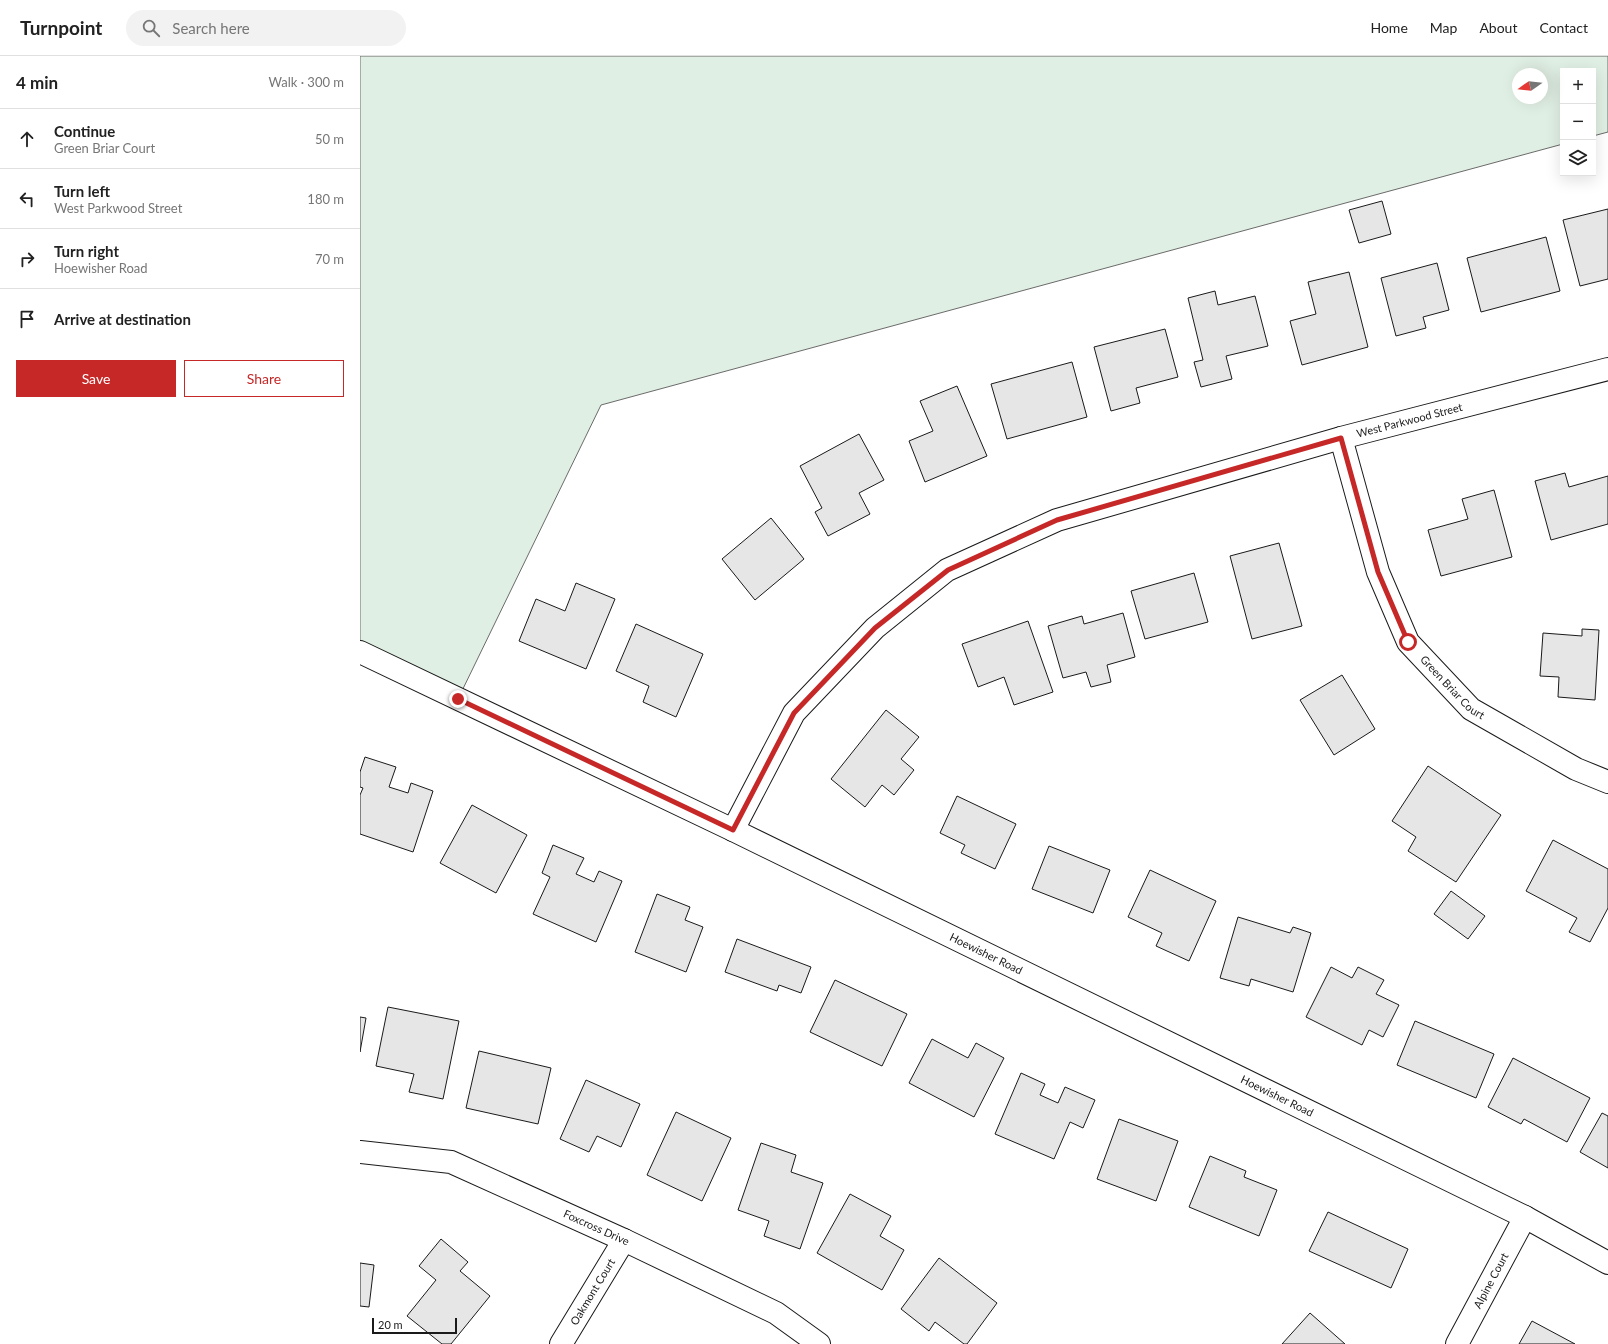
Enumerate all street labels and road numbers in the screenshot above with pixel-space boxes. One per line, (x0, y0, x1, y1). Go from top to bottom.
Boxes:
street label: West Parkwood Street (1355, 400, 1464, 440)
street label: Green Briar Court (1418, 652, 1487, 722)
street label: Hoewisher Road (948, 930, 1025, 976)
street label: Hoewisher Road (1239, 1072, 1316, 1119)
street label: Foxcross Drive (562, 1207, 632, 1248)
street label: Alpine Court (1470, 1250, 1511, 1310)
street label: Oakmont Court (567, 1256, 617, 1327)

